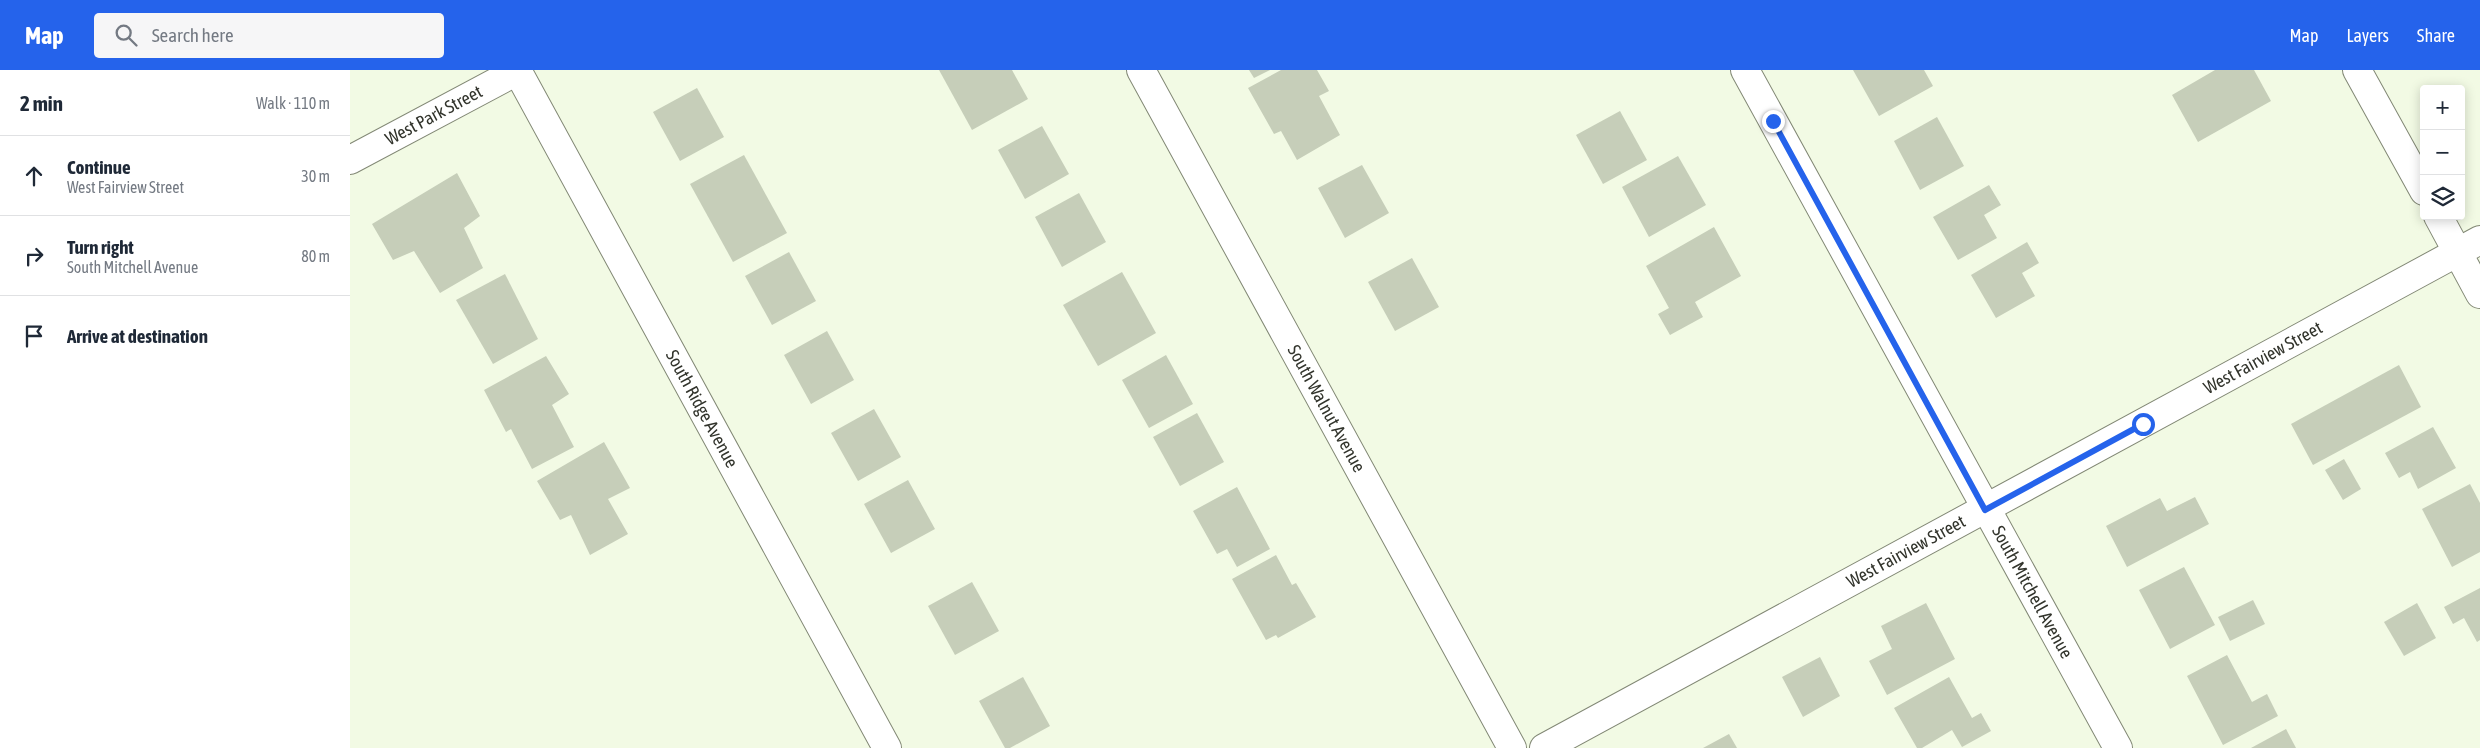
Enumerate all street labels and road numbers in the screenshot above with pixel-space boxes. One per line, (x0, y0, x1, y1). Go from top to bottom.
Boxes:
street label: West Park Street (382, 81, 486, 149)
street label: West Fairview Street (2200, 317, 2326, 398)
street label: South Walnut Avenue (1283, 341, 1370, 476)
street label: South Ridge Avenue (662, 346, 743, 471)
street label: West Fairview Street (1843, 510, 1969, 592)
street label: South Mitchell Avenue (1988, 522, 2078, 662)

